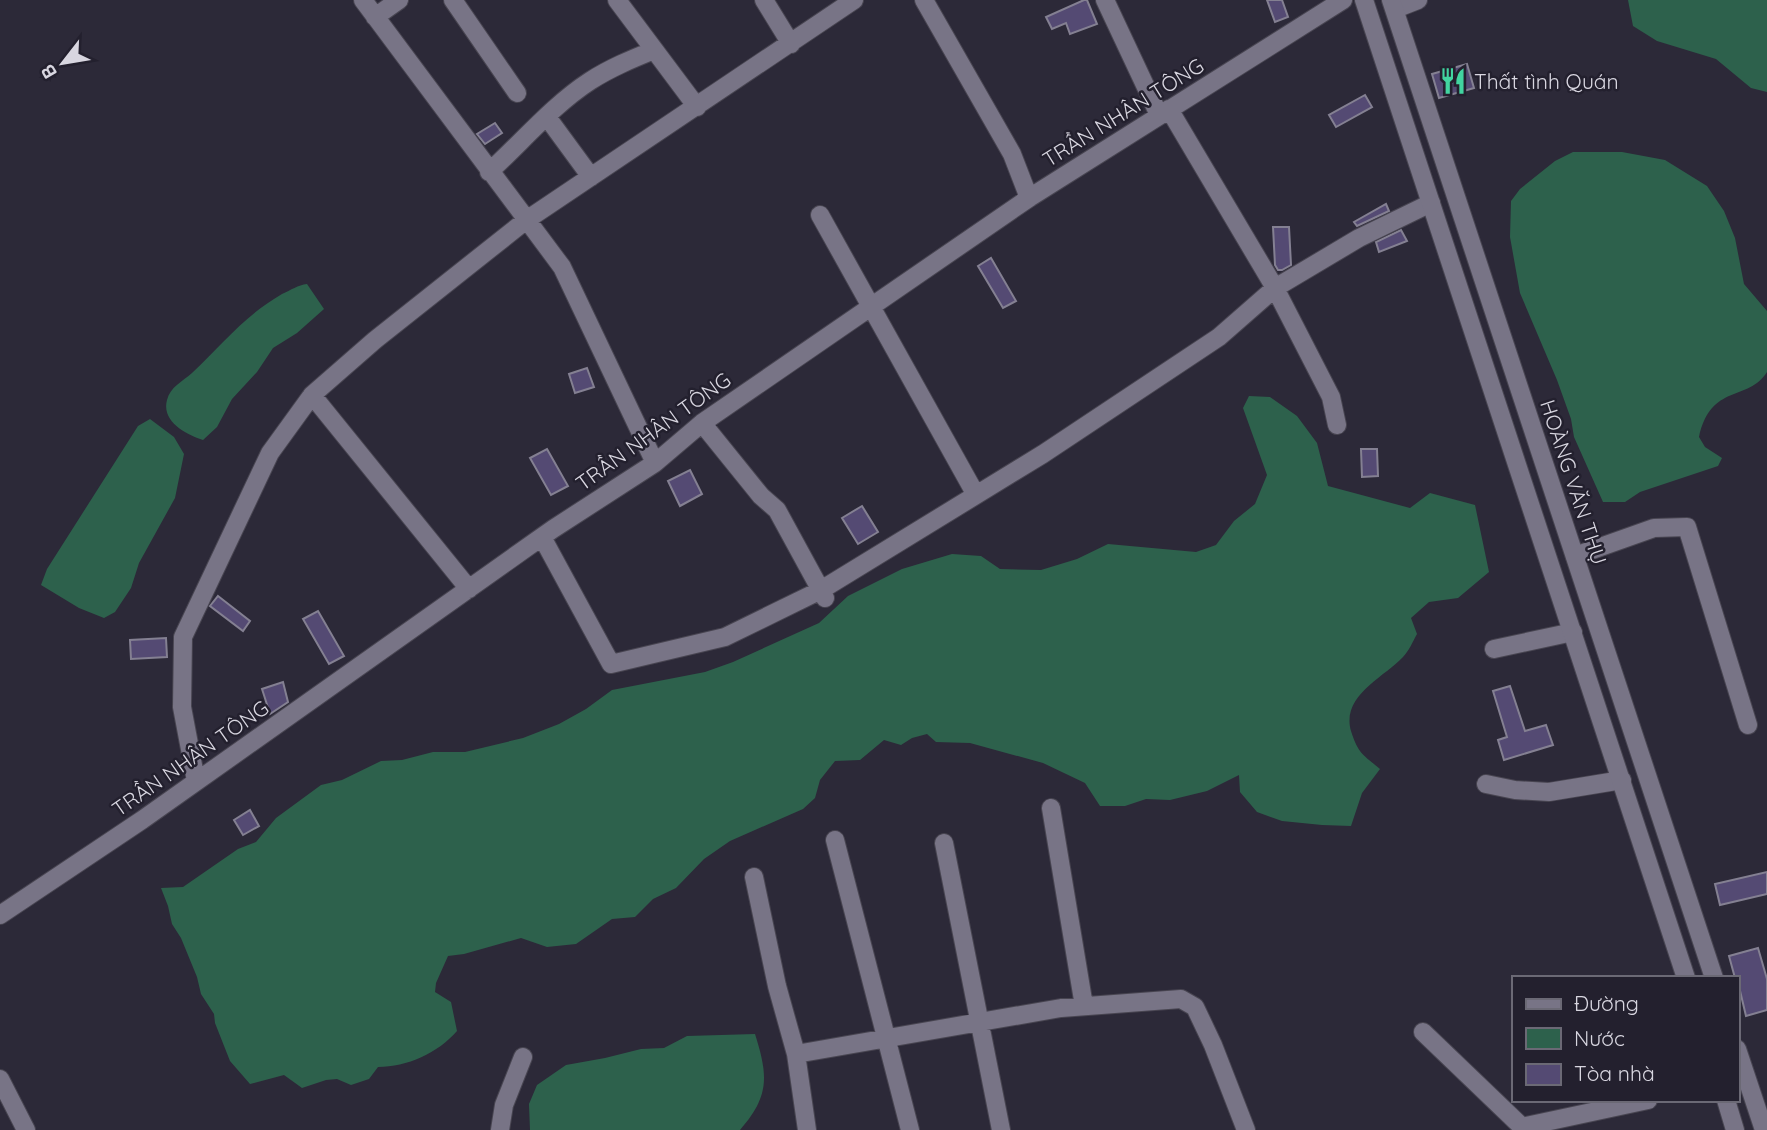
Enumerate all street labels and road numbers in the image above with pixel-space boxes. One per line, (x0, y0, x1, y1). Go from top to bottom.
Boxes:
street label: TRẦN NHÂN TÔNG (1038, 52, 1208, 172)
street label: TRẦN NHÂN TÔNG (571, 366, 735, 496)
street label: HOÀNG VĂN THỤ (1535, 396, 1613, 568)
street label: TRẦN NHÂN TÔNG (107, 694, 273, 822)

